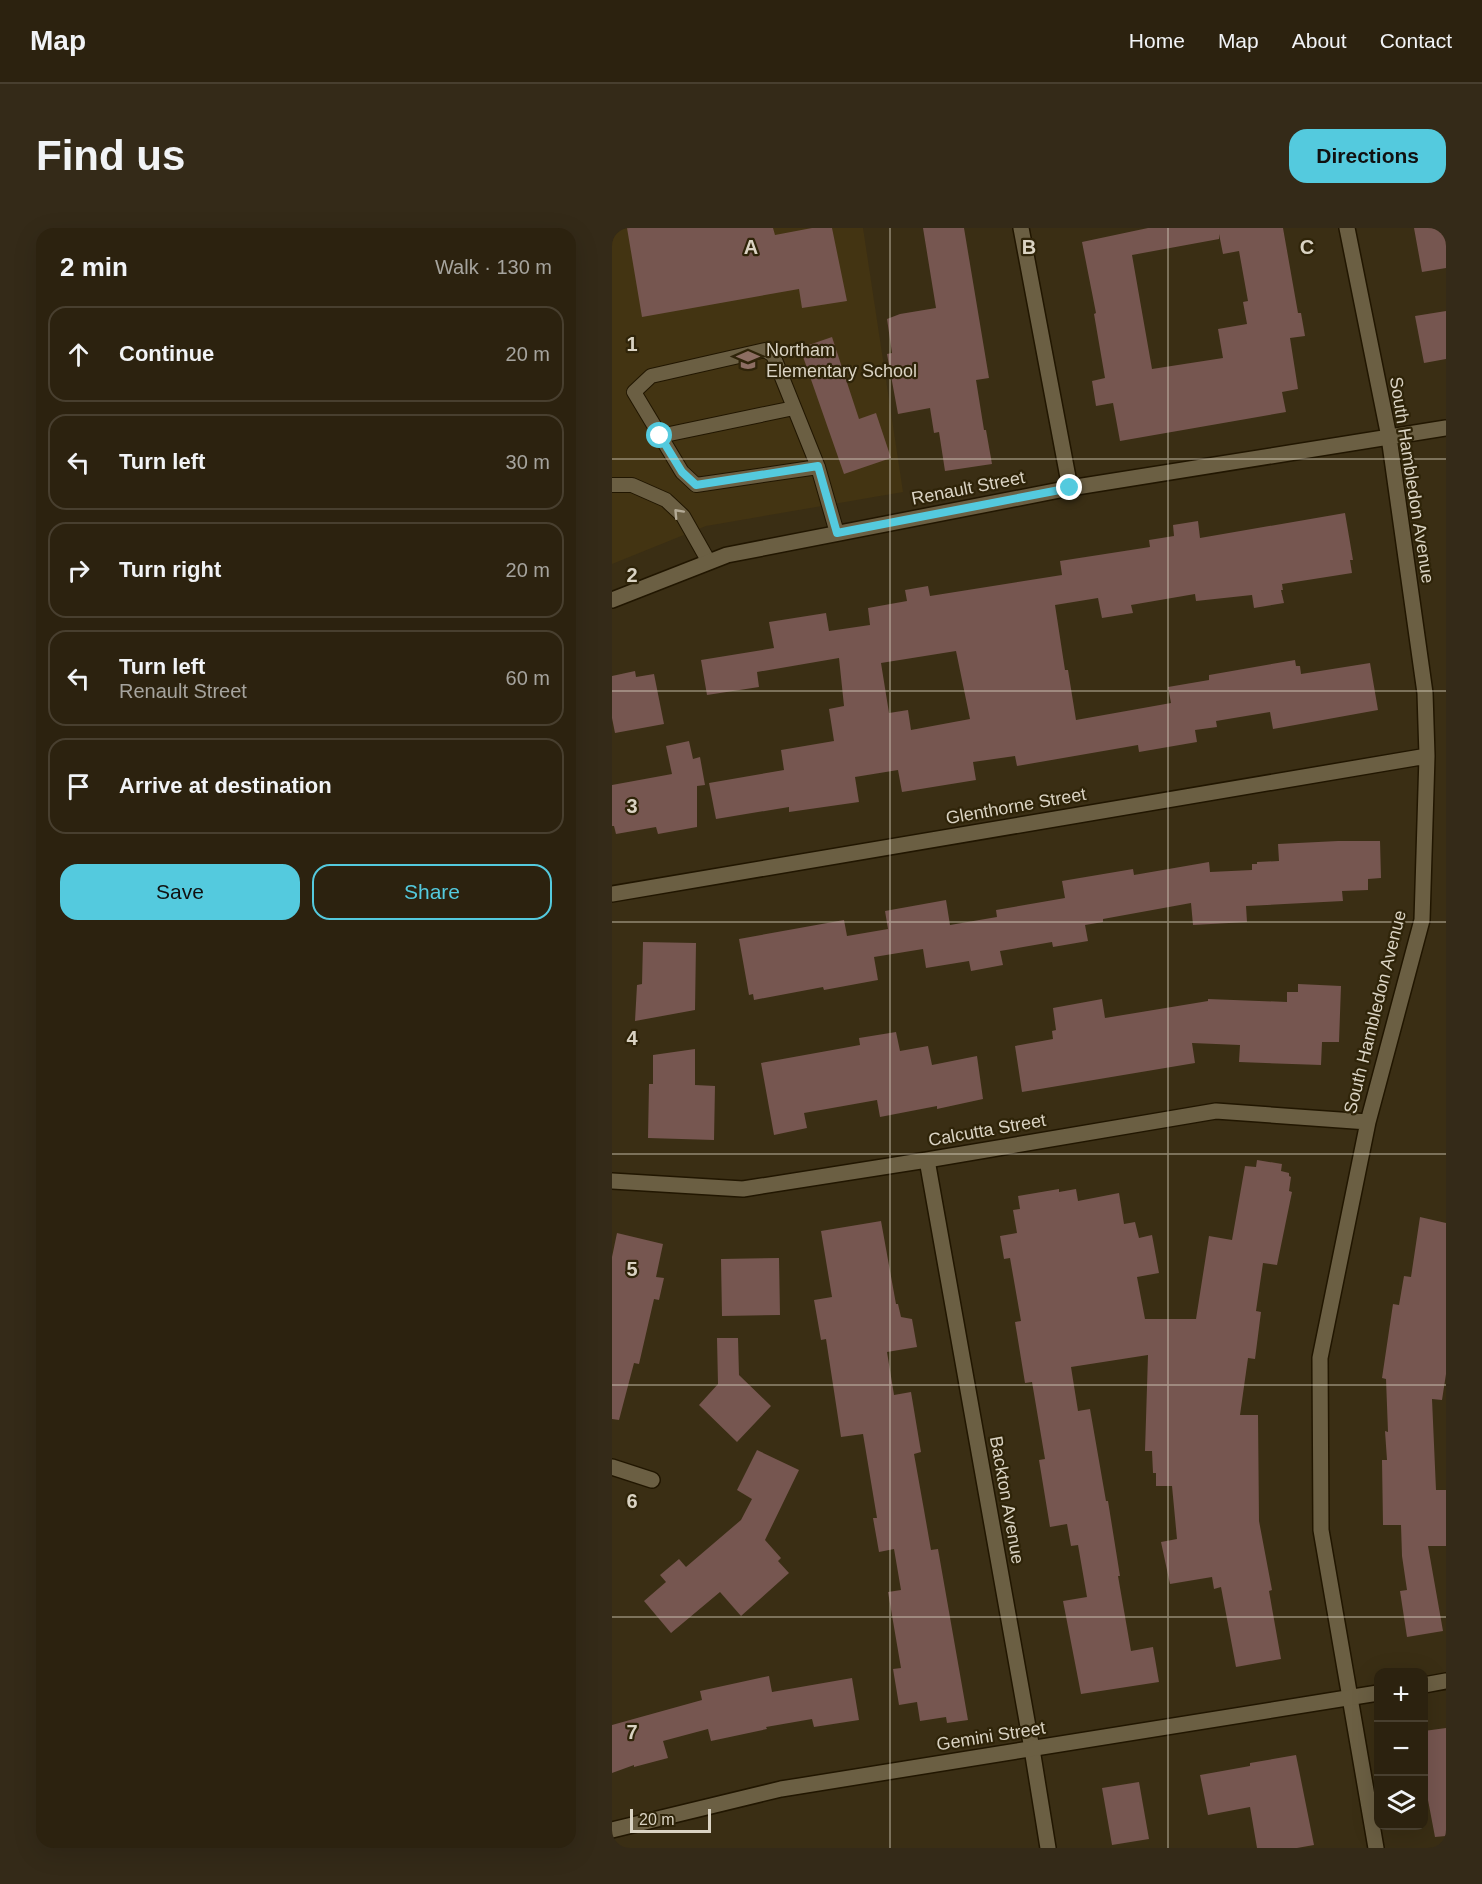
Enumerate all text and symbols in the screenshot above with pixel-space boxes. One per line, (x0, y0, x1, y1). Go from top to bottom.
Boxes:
text: Map (30, 25, 86, 56)
text: Home (1129, 29, 1185, 52)
text: Map (1218, 29, 1259, 52)
text: About (1292, 29, 1347, 52)
text: Contact (1380, 29, 1452, 52)
button: Directions (1289, 129, 1446, 183)
text: Find us (36, 132, 185, 179)
text: A (744, 236, 758, 258)
text: B (1022, 236, 1036, 258)
text: C (1300, 236, 1314, 258)
text: 2 min (60, 252, 128, 282)
text: Walk · 130 m (435, 256, 552, 278)
text: 1 (626, 333, 638, 355)
icon: ahead (62, 338, 95, 371)
place label: Northam Elementary School (766, 340, 917, 381)
text: Continue (119, 341, 214, 366)
text: 20 m (506, 343, 550, 365)
school or university icon: Northam Elementary School (735, 347, 761, 373)
street label: South Hambledon Avenue (1386, 375, 1438, 585)
route start (646, 422, 672, 448)
icon: left (62, 446, 95, 479)
text: Turn left (119, 449, 205, 474)
text: 30 m (506, 451, 550, 473)
street label: Renault Street (910, 467, 1026, 509)
route end (1056, 474, 1082, 500)
one-way arrow (674, 509, 685, 519)
icon: right (62, 554, 95, 587)
text: Turn right (119, 557, 221, 582)
text: 20 m (506, 559, 550, 581)
text: 2 (626, 564, 638, 586)
text: Turn left (119, 654, 205, 679)
icon: left (62, 662, 95, 695)
text: 60 m (506, 667, 550, 689)
text: Renault Street (119, 680, 247, 702)
icon: arrive (62, 770, 95, 803)
text: Arrive at destination (119, 773, 332, 798)
street label: Glenthorne Street (944, 784, 1088, 828)
text: 3 (626, 795, 638, 817)
button: Save (60, 864, 300, 920)
button: Share (312, 864, 552, 920)
street label: South Hambledon Avenue (1340, 908, 1410, 1116)
text: 4 (626, 1027, 638, 1049)
street label: Calcutta Street (927, 1110, 1047, 1150)
text: 5 (626, 1258, 638, 1280)
street label: Backton Avenue (986, 1434, 1028, 1566)
text: 6 (626, 1490, 638, 1512)
map controls (1374, 1668, 1428, 1830)
button: + (1374, 1668, 1428, 1722)
street label: Gemini Street (935, 1718, 1047, 1754)
text: 7 (626, 1721, 638, 1743)
button: − (1374, 1722, 1428, 1776)
button: layers (1374, 1776, 1428, 1830)
scale bar (630, 1806, 711, 1834)
text: 20 m (639, 1811, 675, 1828)

